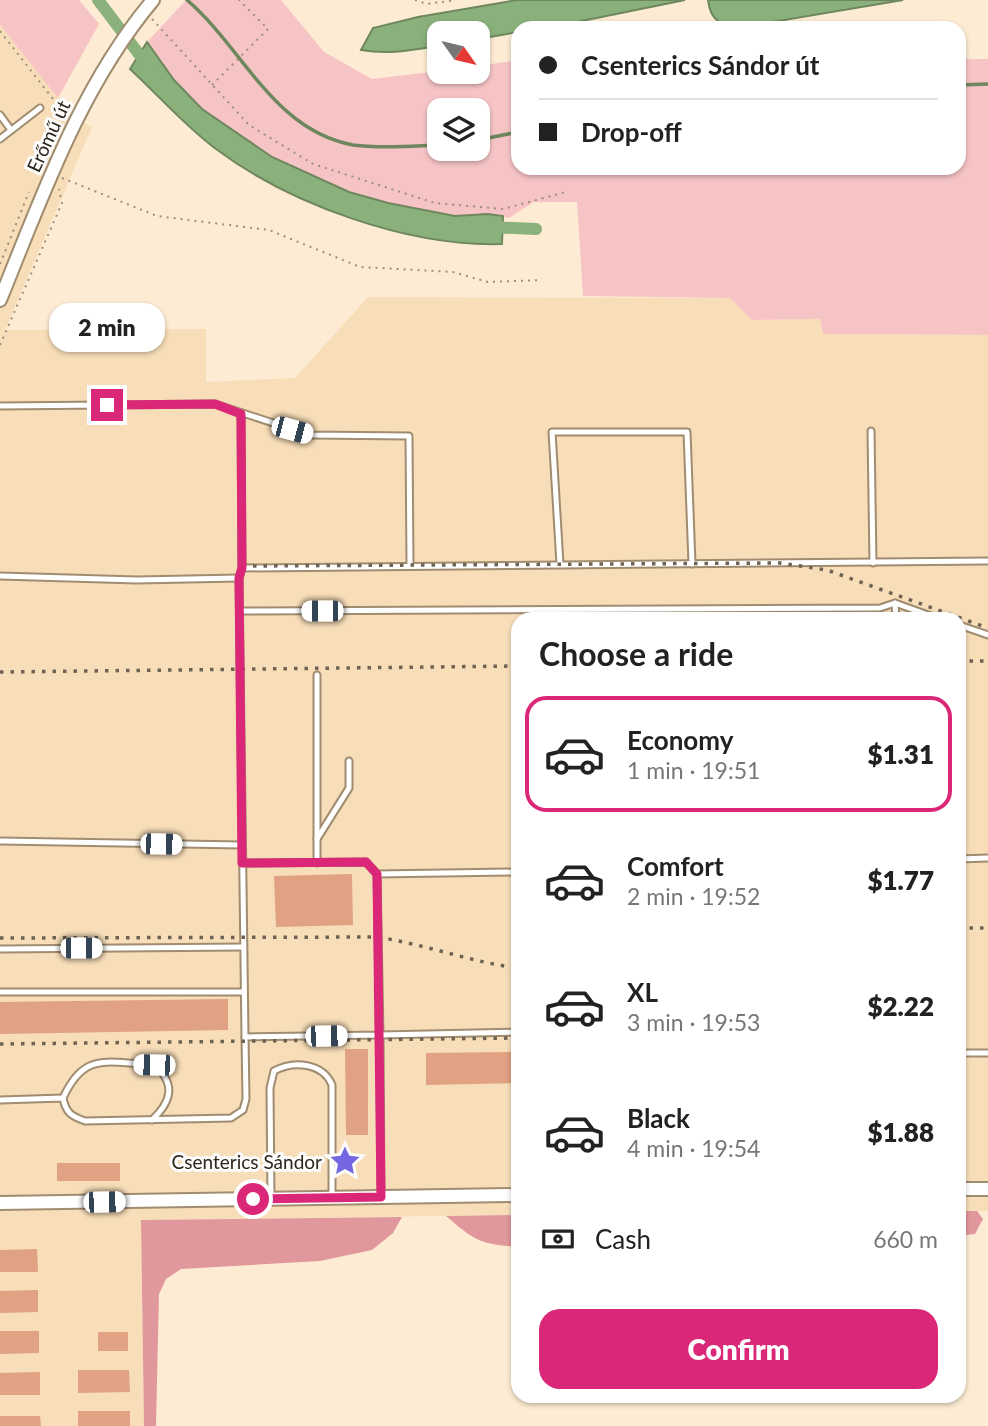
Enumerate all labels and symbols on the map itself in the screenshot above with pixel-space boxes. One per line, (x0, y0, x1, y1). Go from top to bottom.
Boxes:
north arrow (427, 21, 490, 84)
street label: Erőmű út (21, 96, 75, 176)
callout: 2 min (49, 304, 165, 352)
route end (91, 389, 123, 421)
car (269, 414, 316, 446)
car (302, 601, 344, 622)
car (140, 833, 183, 855)
car (61, 938, 103, 959)
car (305, 1025, 348, 1047)
car (133, 1054, 176, 1076)
place icon: Csenterics Sándor (328, 1144, 362, 1178)
place label: Csenterics Sándor (172, 1150, 322, 1173)
route start (237, 1183, 269, 1215)
car (83, 1191, 126, 1213)

